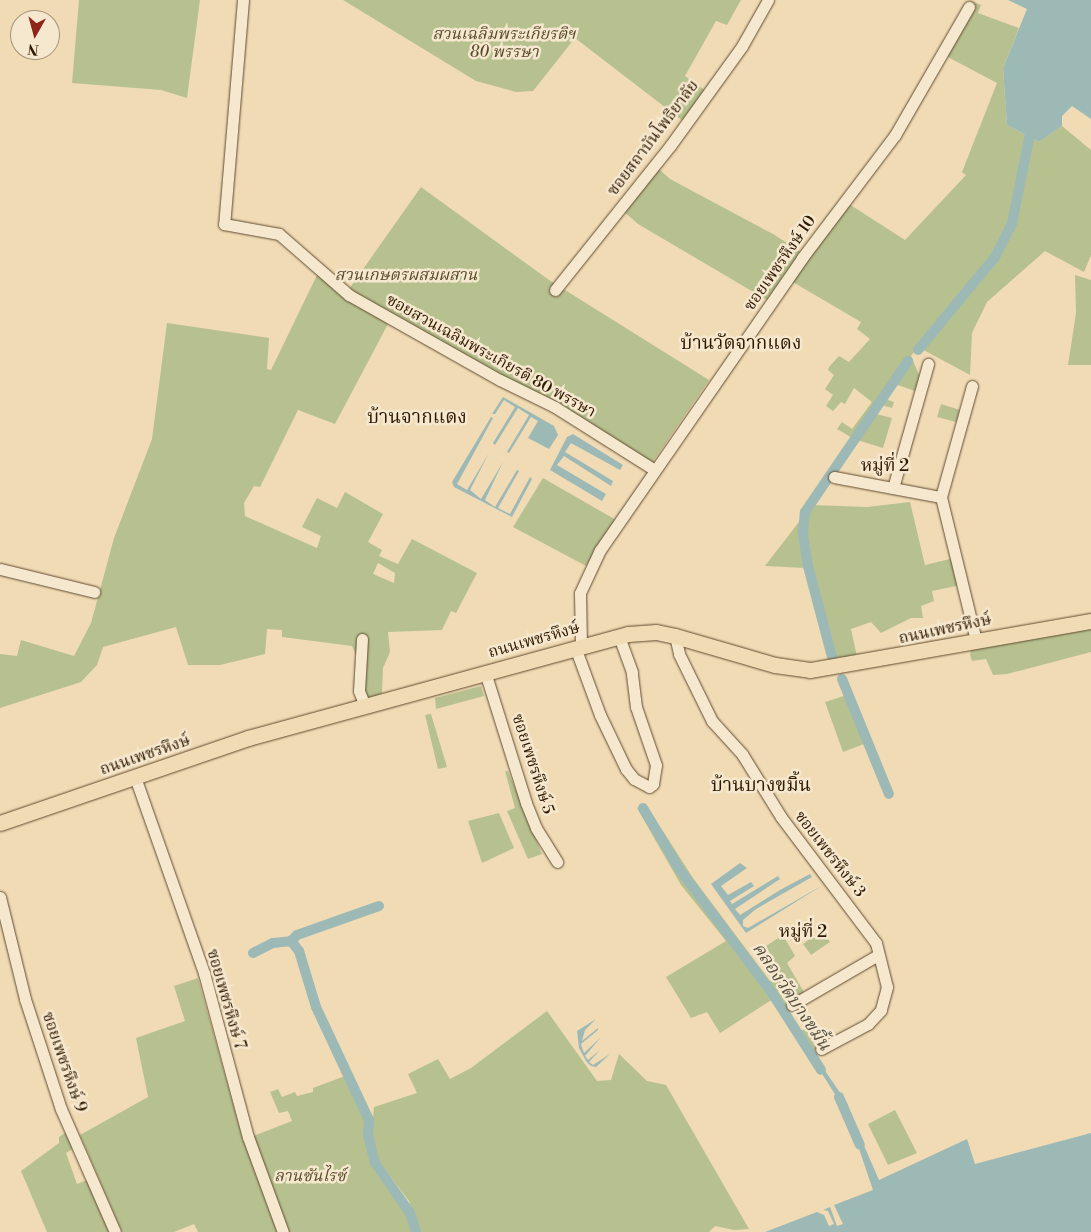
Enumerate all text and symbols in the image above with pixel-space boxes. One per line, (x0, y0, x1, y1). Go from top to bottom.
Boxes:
north arrow (10, 10, 60, 60)
park label: สวนเฉลิมพระเกียรติฯ 80 พรรษา (432, 24, 576, 62)
text: N (27, 39, 40, 59)
street label: ซอยสถาบันโพธิยาลัย (603, 76, 703, 200)
street label: ซอยเพชรหึงษ์ 10 (740, 212, 820, 314)
park label: สวนเกษตรผสมผสาน (335, 265, 477, 285)
street label: ซอยสวนเฉลิมพระเกียรติ 80 พรรษา (383, 290, 599, 422)
district label: บ้านวัดจากแดง (681, 333, 801, 355)
district label: บ้านจากแดง (367, 407, 467, 429)
district label: หมู่ที่ 2 (861, 455, 909, 477)
street label: ถนนเพชรหึงษ์ (897, 610, 993, 648)
street label: ถนนเพชรหึงษ์ (486, 618, 582, 662)
street label: ซอยเพชรหึงษ์ 5 (508, 712, 558, 816)
street label: ถนนเพชรหึงษ์ (97, 731, 193, 779)
district label: บ้านบางขมิ้น (711, 775, 811, 797)
street label: ซอยเพชรหึงษ์ 3 (790, 807, 870, 901)
district label: หมู่ที่ 2 (779, 921, 827, 943)
water label: คลองวัดบางขมิ้น (747, 939, 835, 1055)
street label: ซอยเพชรหึงษ์ 7 (203, 947, 249, 1051)
street label: ซอยเพชรหึงษ์ 9 (38, 1009, 90, 1115)
park label: ลานซันไรซ์ (274, 1166, 346, 1186)

